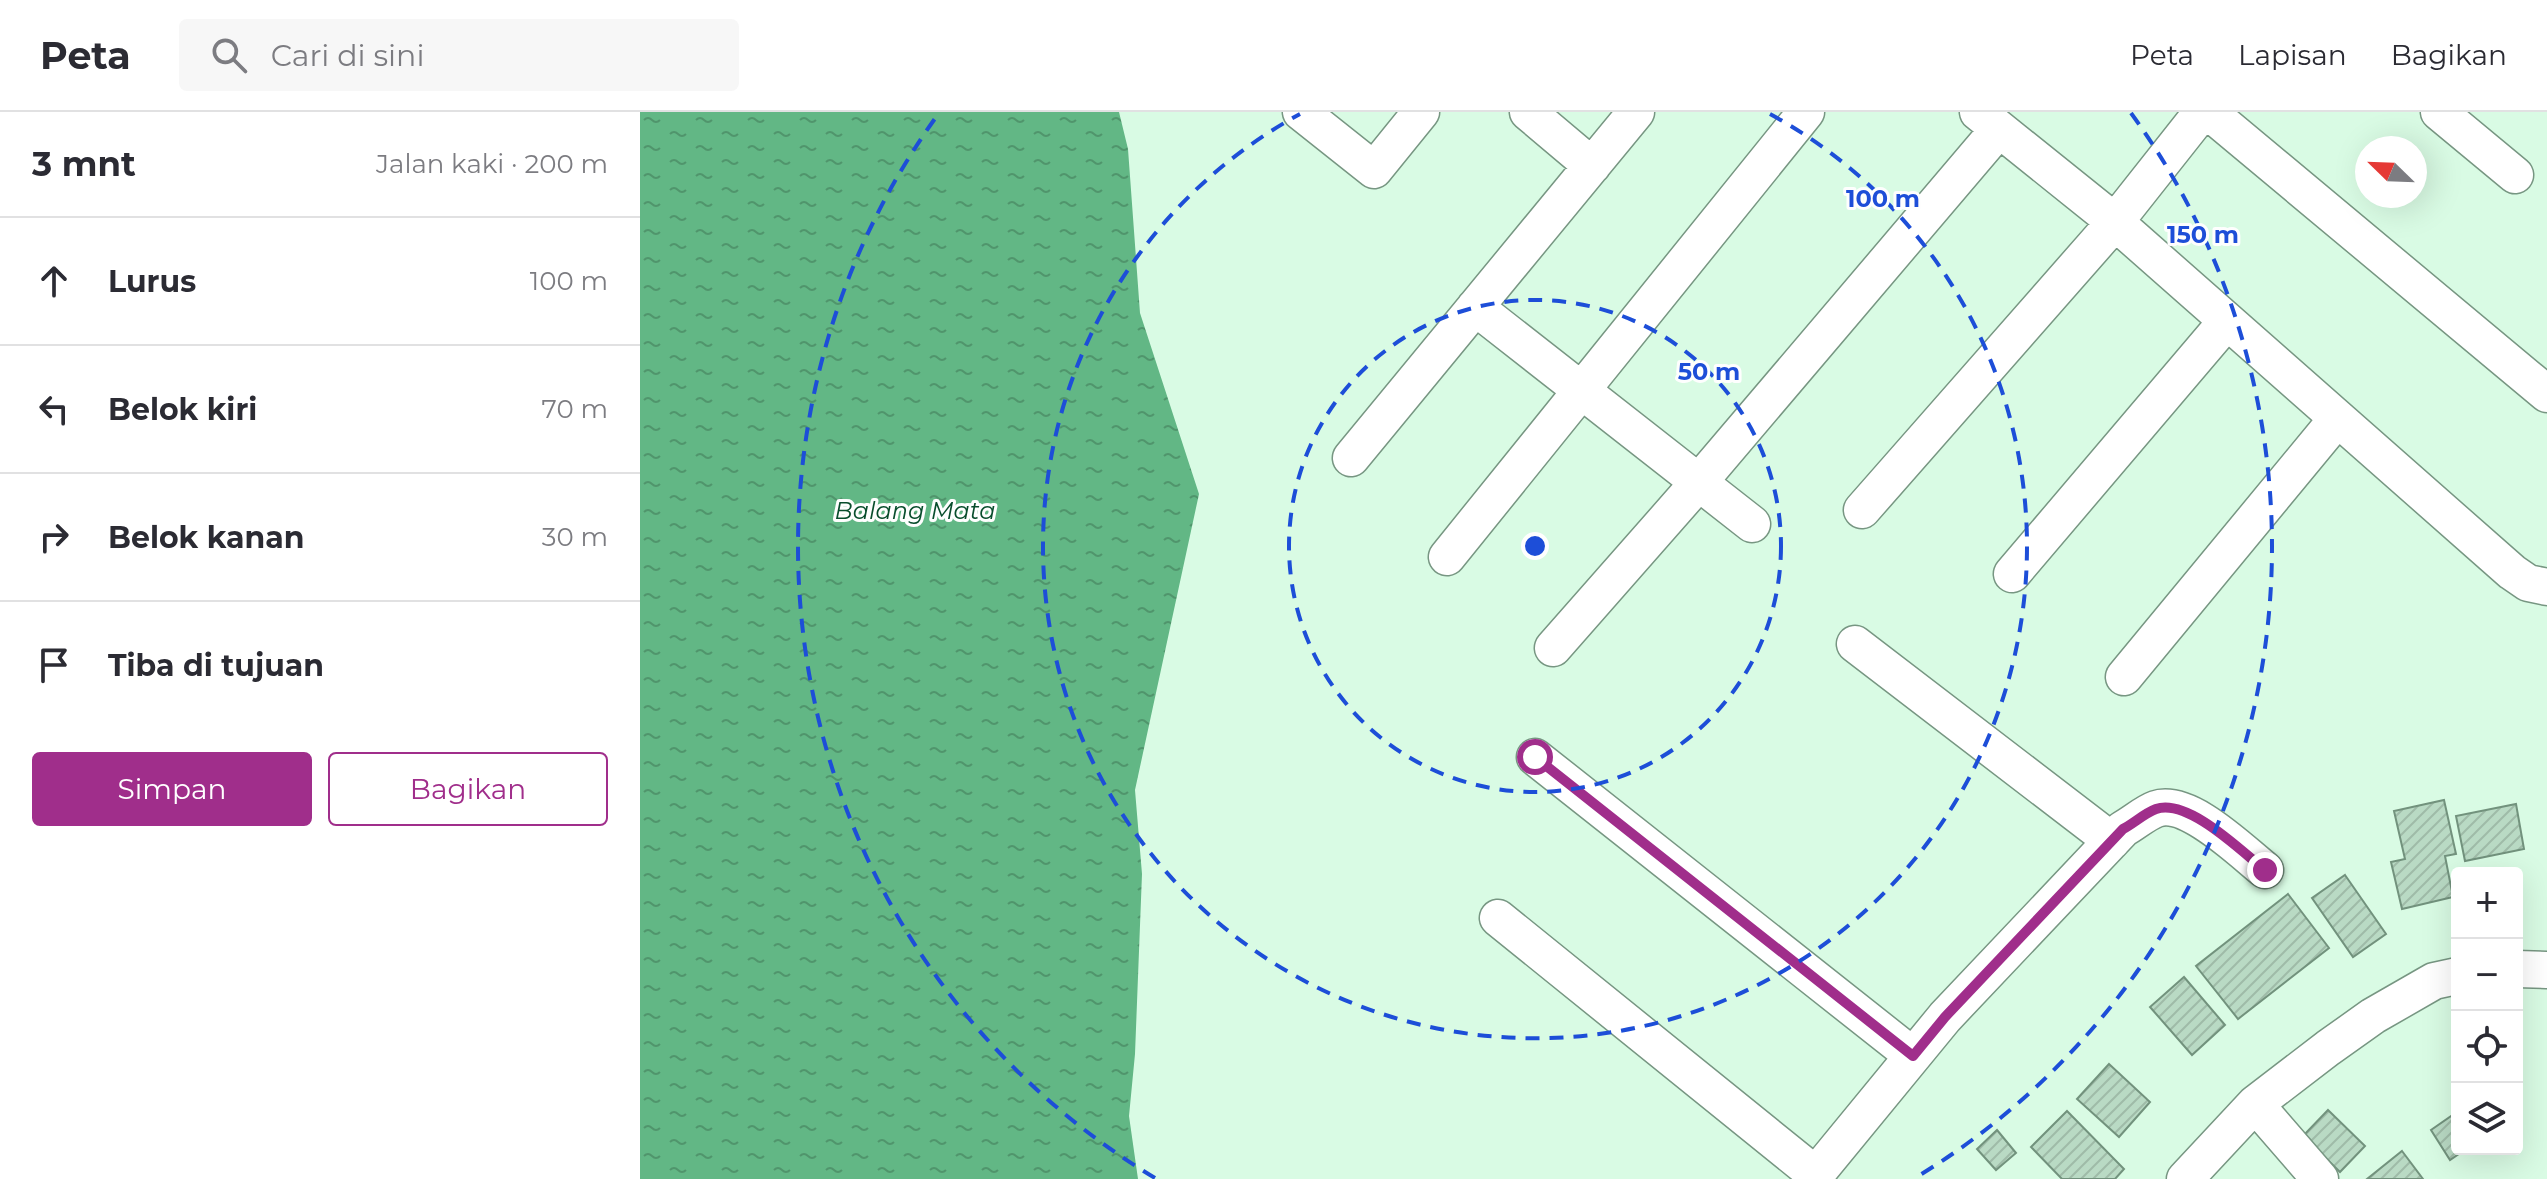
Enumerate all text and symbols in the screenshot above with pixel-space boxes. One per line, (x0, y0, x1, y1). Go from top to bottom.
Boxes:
search box (179, 19, 739, 91)
text: Peta (40, 32, 131, 79)
icon: search (207, 33, 251, 77)
text: Cari di sini (271, 37, 424, 74)
text: Peta (2130, 38, 2194, 72)
text: Lapisan (2238, 38, 2347, 72)
text: Bagikan (2391, 38, 2507, 72)
north arrow (2355, 136, 2427, 208)
text: 3 mnt (32, 143, 136, 185)
text: Jalan kaki · 200 m (376, 148, 608, 180)
text: 100 m (1846, 184, 1920, 213)
text: 150 m (2167, 220, 2239, 249)
icon: ahead (32, 259, 76, 303)
text: Lurus (108, 263, 196, 300)
text: 100 m (530, 265, 608, 297)
text: 50 m (1678, 357, 1740, 386)
icon: left (32, 387, 76, 431)
text: Belok kiri (108, 391, 257, 428)
text: 70 m (542, 393, 608, 425)
water label: Balang Mata (835, 496, 995, 525)
icon: right (32, 515, 76, 559)
text: Belok kanan (108, 519, 305, 556)
text: 30 m (542, 521, 608, 553)
centre of rings (1521, 532, 1549, 560)
icon: arrive (32, 643, 76, 687)
text: Tiba di tujuan (108, 647, 324, 684)
route start (1517, 739, 1553, 775)
button: Simpan (32, 752, 312, 826)
button: Bagikan (328, 752, 608, 826)
route end (2247, 852, 2283, 888)
map controls (2451, 867, 2523, 1155)
button: + (2451, 867, 2523, 939)
button: − (2451, 939, 2523, 1011)
button: locate (2451, 1011, 2523, 1083)
button: layers (2451, 1083, 2523, 1155)

